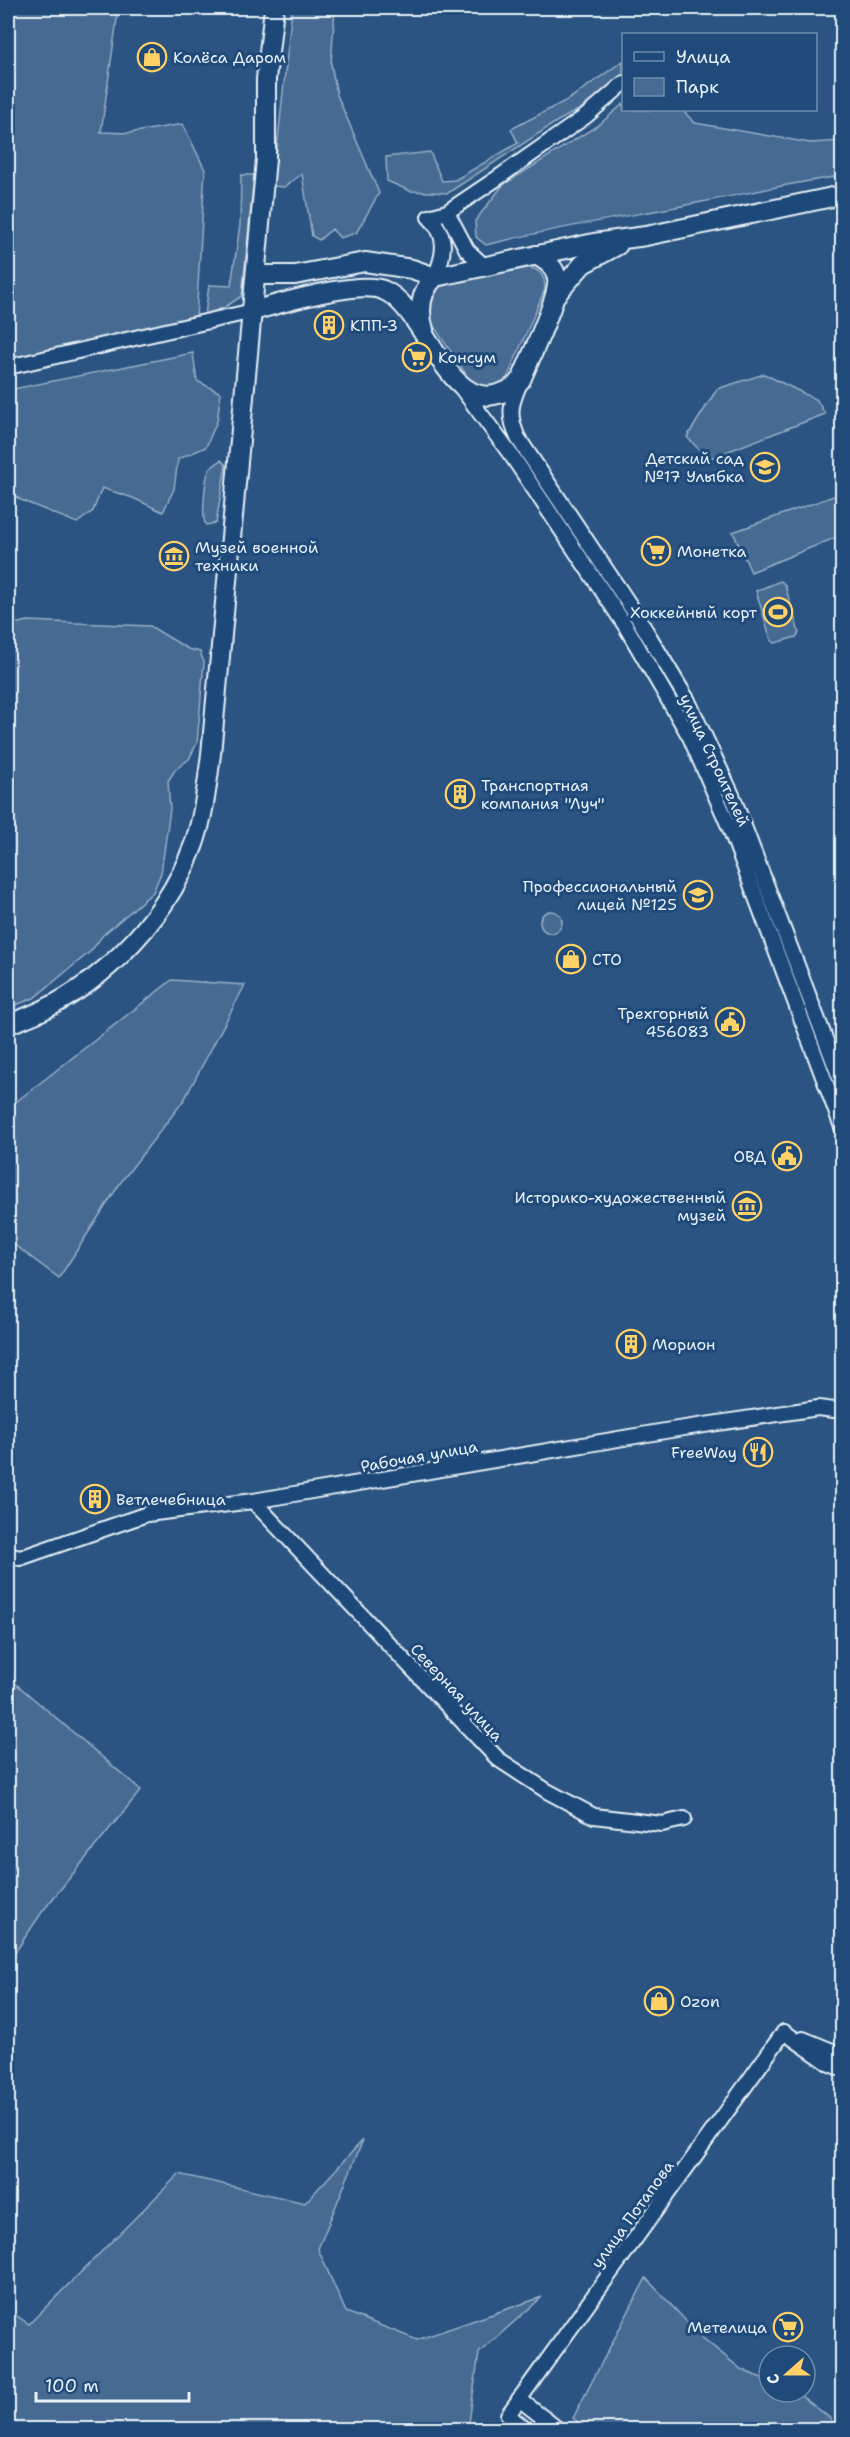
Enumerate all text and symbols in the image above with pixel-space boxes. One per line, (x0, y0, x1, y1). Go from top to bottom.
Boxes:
legend (622, 33, 817, 111)
shop icon: Колёса Даром (136, 41, 168, 73)
text: Улица (676, 45, 730, 69)
place label: Колёса Даром (173, 47, 286, 68)
text: Парк (676, 75, 719, 99)
building icon: КПП-3 (313, 309, 345, 341)
place label: КПП-3 (350, 315, 398, 336)
supermarket icon: Консум (401, 341, 433, 373)
place label: Консум (438, 347, 496, 368)
place label: Детский сад №17 Улыбка (644, 448, 744, 487)
school or university icon: Детский сад №17 Улыбка (749, 451, 781, 483)
supermarket icon: Монетка (640, 535, 672, 567)
place label: Музей военной техники (195, 537, 318, 576)
museum icon: Музей военной техники (158, 540, 190, 572)
place label: Монетка (677, 541, 747, 562)
sports icon: Хоккейный корт (762, 596, 794, 628)
place label: Хоккейный корт (630, 602, 758, 623)
street label: улица Строителей (675, 691, 754, 830)
place label: Транспортная компания "Луч" (481, 775, 605, 814)
building icon: Транспортная компания "Луч" (444, 778, 476, 810)
place label: Профессиональный лицей №125 (523, 876, 677, 915)
school or university icon: Профессиональный лицей №125 (682, 879, 714, 911)
shop icon: СТО (555, 943, 587, 975)
place label: СТО (592, 949, 622, 970)
place label: Трехгорный 456083 (618, 1003, 709, 1042)
public building icon: Трехгорный 456083 (714, 1006, 746, 1038)
public building icon: ОВД (771, 1140, 803, 1172)
place label: ОВД (734, 1146, 766, 1167)
place label: Историко-художественный музей (515, 1187, 726, 1226)
museum icon: Историко-художественный музей (731, 1190, 763, 1222)
building icon: Морион (615, 1328, 647, 1360)
place label: Морион (652, 1334, 716, 1355)
street label: Рабочая улица (359, 1436, 479, 1477)
restaurant icon: FreeWay (742, 1436, 774, 1468)
place label: FreeWay (671, 1442, 737, 1463)
building icon: Ветлечебница (79, 1483, 111, 1515)
place label: Ветлечебница (116, 1489, 226, 1510)
street label: Северная улица (406, 1639, 508, 1746)
shop icon: Ozon (643, 1985, 675, 2017)
place label: Ozon (680, 1991, 720, 2012)
street label: улица Потапова (586, 2156, 679, 2272)
supermarket icon: Метелица (772, 2311, 804, 2343)
place label: Метелица (687, 2317, 767, 2338)
north arrow (757, 2344, 817, 2404)
scale bar (36, 2365, 189, 2403)
text: С (762, 2371, 785, 2388)
text: 100 m (45, 2374, 99, 2398)

